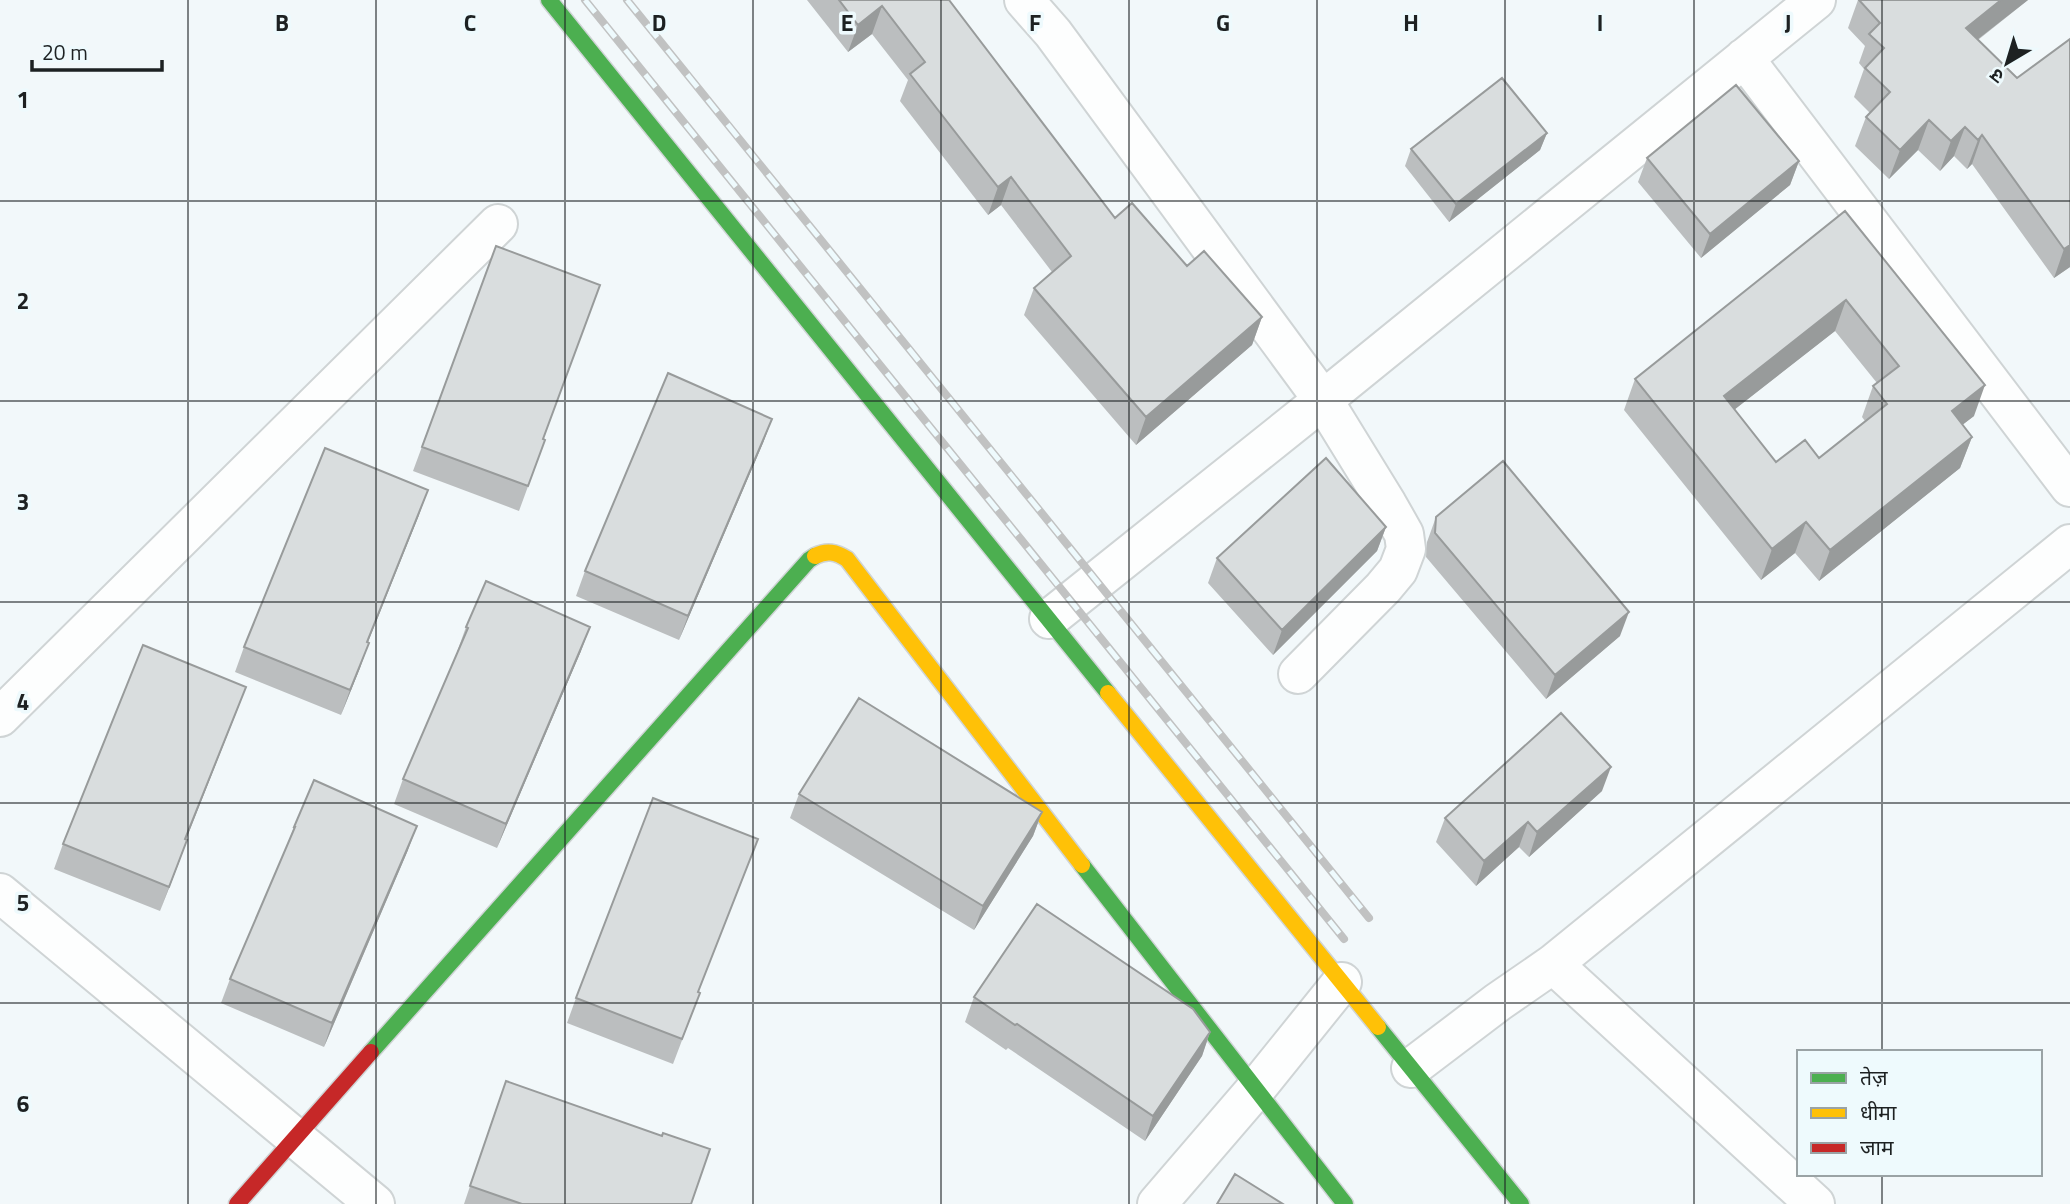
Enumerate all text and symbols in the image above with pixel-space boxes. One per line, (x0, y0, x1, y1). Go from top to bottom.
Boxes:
text: B (275, 5, 289, 40)
text: C (464, 5, 476, 40)
text: D (652, 5, 666, 40)
text: E (841, 5, 853, 40)
text: F (1029, 5, 1041, 40)
text: G (1216, 5, 1230, 40)
text: H (1403, 5, 1419, 40)
text: I (1597, 5, 1603, 40)
text: J (1785, 5, 1791, 40)
scale bar (32, 28, 161, 72)
north arrow (1972, 28, 2042, 98)
text: 20 m (42, 36, 88, 68)
text: उ (1982, 61, 2010, 92)
text: 1 (17, 82, 29, 117)
text: 2 (17, 283, 29, 318)
text: 3 (17, 484, 29, 519)
text: 4 (17, 684, 29, 719)
text: 5 (17, 885, 29, 920)
legend (1797, 1050, 2042, 1176)
text: तेज़ (1860, 1061, 1888, 1093)
text: 6 (17, 1086, 30, 1121)
text: धीमा (1860, 1096, 1897, 1128)
text: जाम (1860, 1131, 1894, 1163)

